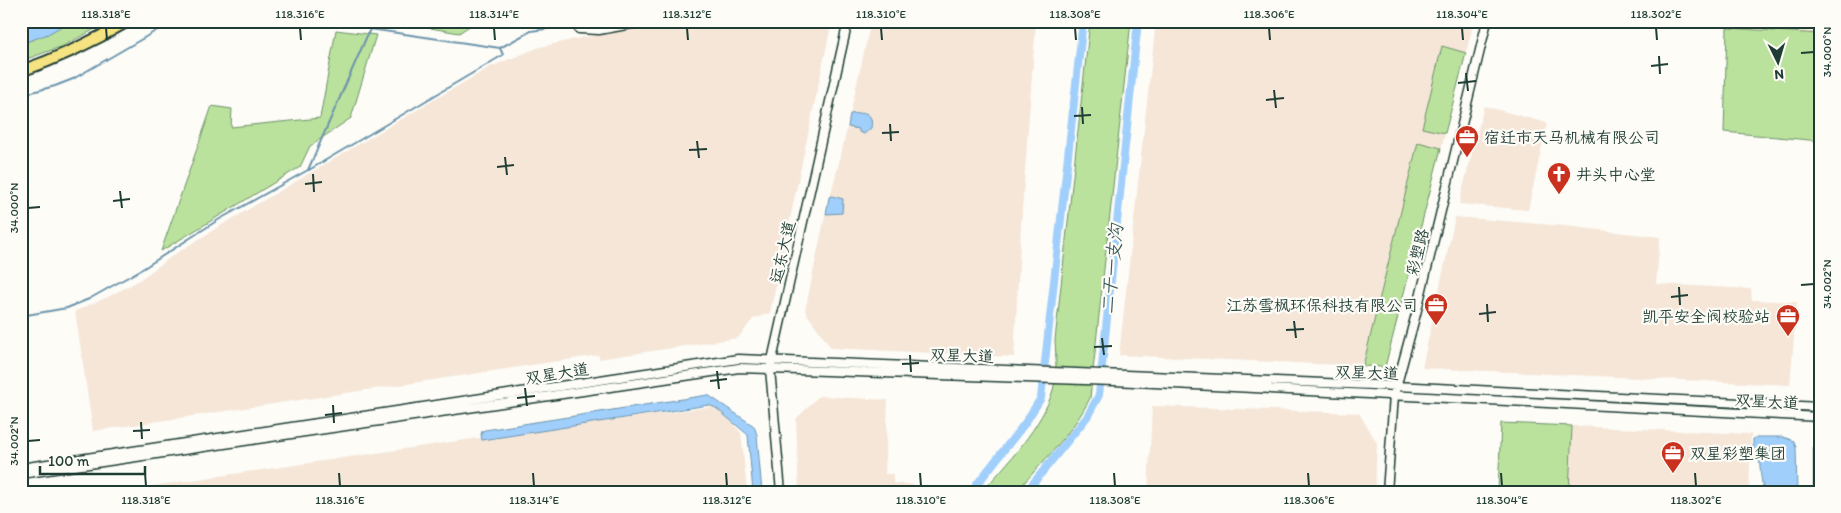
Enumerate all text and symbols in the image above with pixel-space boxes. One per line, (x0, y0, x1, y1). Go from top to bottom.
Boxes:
text: 118.318°E (81, 7, 131, 21)
text: 118.316°E (275, 7, 325, 21)
text: 118.314°E (469, 7, 519, 21)
text: 118.312°E (662, 7, 712, 21)
text: 118.310°E (856, 7, 907, 21)
text: 118.308°E (1049, 7, 1101, 21)
text: 118.306°E (1243, 7, 1295, 21)
text: 118.304°E (1436, 7, 1488, 21)
text: 118.302°E (1630, 7, 1682, 21)
text: 34.000°N (1820, 27, 1834, 77)
north arrow (1754, 38, 1804, 88)
text: N (1774, 66, 1785, 83)
office icon: 宿迁市天马机械有限公司 (1454, 124, 1480, 158)
place label: 宿迁市天马机械有限公司 (1484, 128, 1660, 147)
church icon: 井头中心堂 (1546, 161, 1572, 195)
place label: 井头中心堂 (1576, 165, 1656, 184)
text: 34.000°N (7, 183, 21, 233)
street label: 运东大道 (766, 219, 799, 285)
water label: 二干一支沟 (1096, 221, 1128, 315)
street label: 彩塑路 (1402, 227, 1433, 278)
text: 34.002°N (1820, 259, 1834, 309)
office icon: 江苏雪枫环保科技有限公司 (1423, 292, 1449, 326)
place label: 江苏雪枫环保科技有限公司 (1226, 296, 1418, 315)
office icon: 凯平安全阀校验站 (1775, 303, 1801, 337)
place label: 凯平安全阀校验站 (1642, 307, 1770, 326)
street label: 双星大道 (930, 345, 994, 366)
street label: 双星大道 (524, 359, 590, 388)
street label: 双星大道 (1335, 362, 1399, 383)
street label: 双星大道 (1735, 390, 1799, 413)
text: 34.002°N (7, 416, 21, 466)
office icon: 双星彩塑集团 (1660, 440, 1686, 474)
scale bar (40, 443, 145, 475)
place label: 双星彩塑集团 (1690, 444, 1786, 463)
text: 100 m (48, 452, 90, 470)
text: 118.318°E (121, 493, 171, 507)
text: 118.316°E (315, 493, 365, 507)
text: 118.314°E (509, 493, 559, 507)
text: 118.312°E (702, 493, 752, 507)
text: 118.310°E (896, 493, 947, 507)
text: 118.308°E (1089, 493, 1141, 507)
text: 118.306°E (1283, 493, 1335, 507)
text: 118.304°E (1476, 493, 1528, 507)
text: 118.302°E (1670, 493, 1722, 507)

